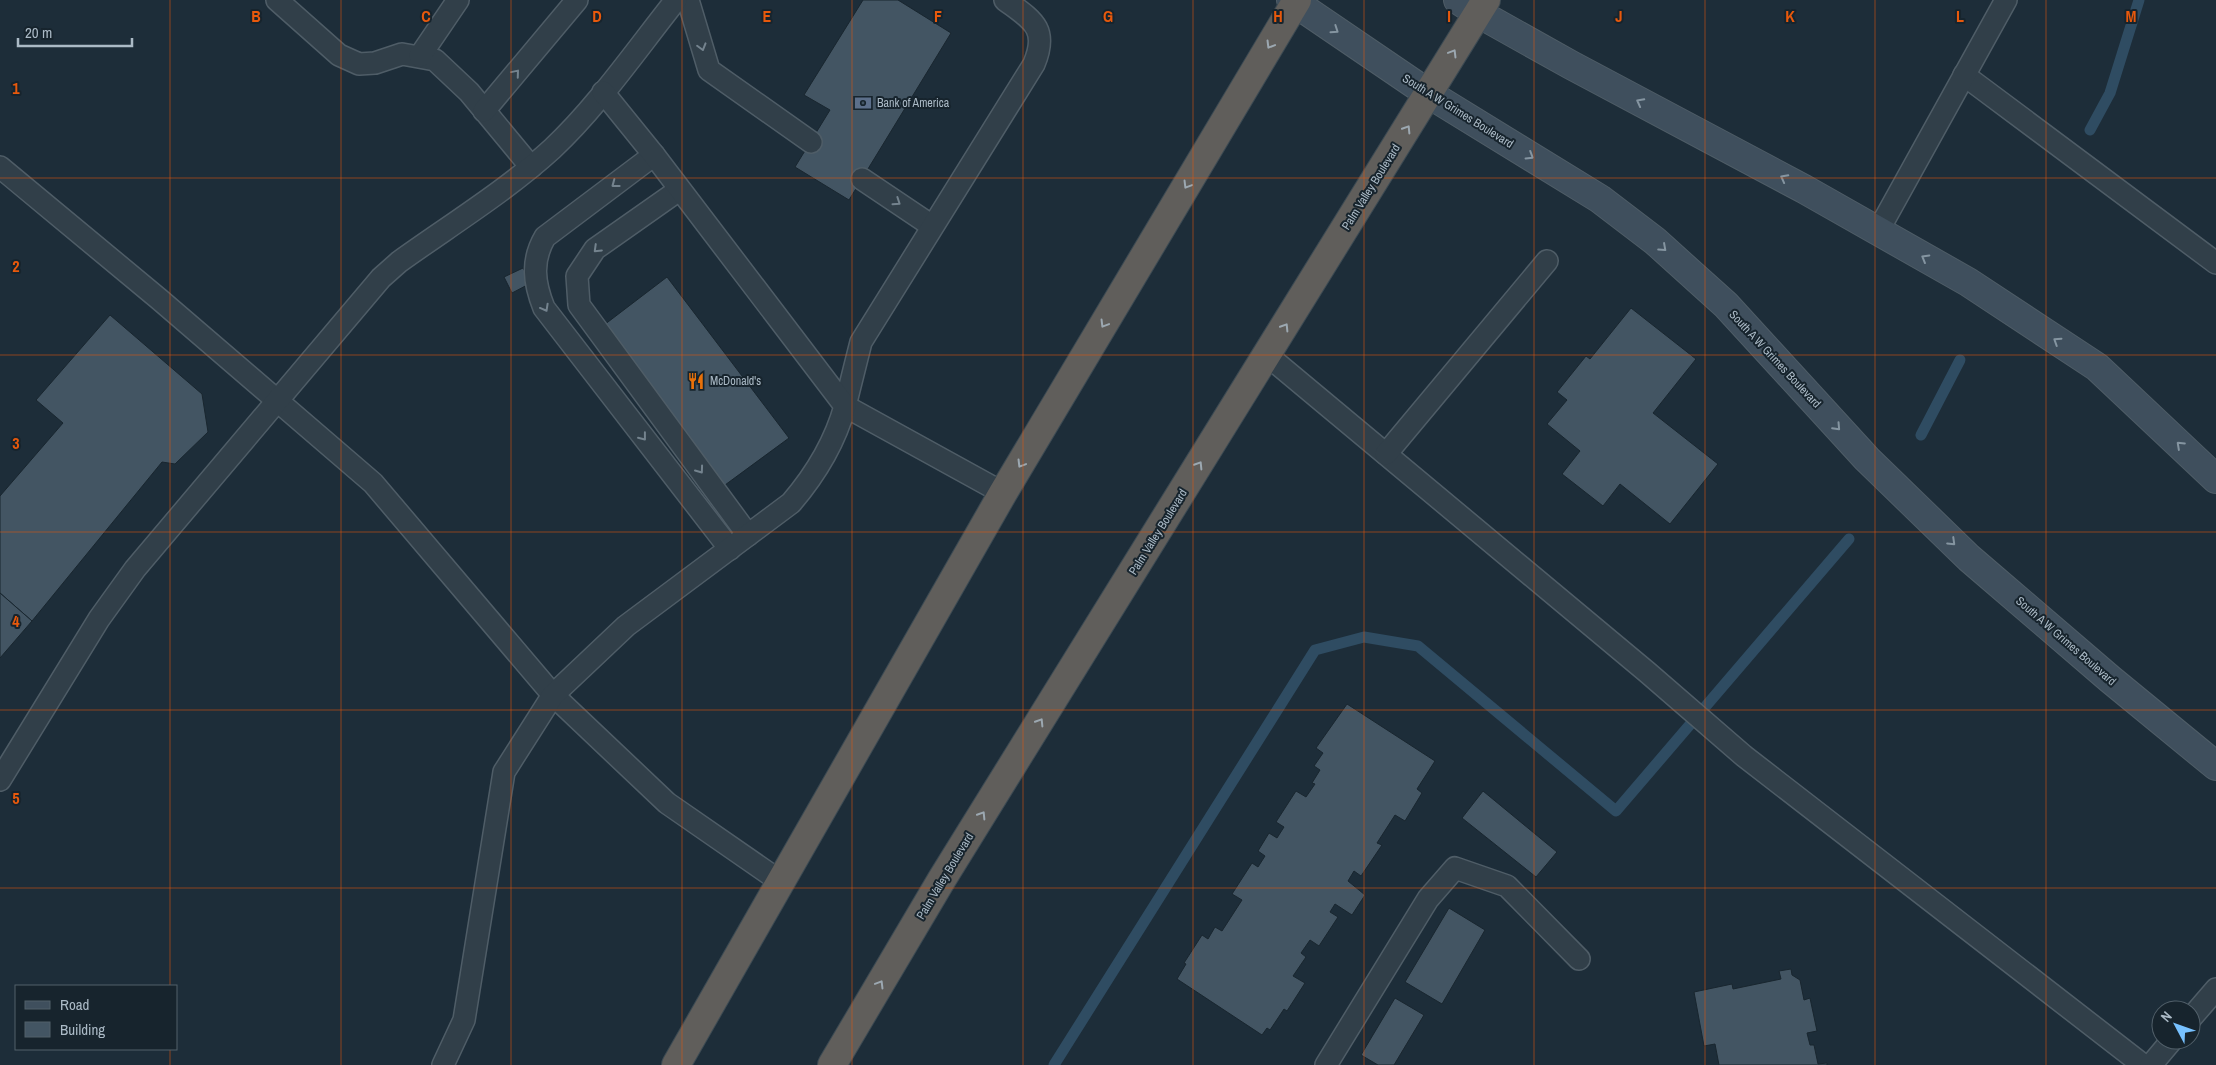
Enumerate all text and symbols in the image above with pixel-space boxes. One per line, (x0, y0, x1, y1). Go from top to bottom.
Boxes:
text: B (251, 5, 261, 27)
text: C (421, 5, 431, 27)
text: D (592, 5, 602, 27)
text: E (763, 5, 772, 27)
text: F (934, 5, 942, 27)
text: G (1103, 5, 1113, 27)
text: H (1273, 5, 1283, 27)
text: I (1447, 5, 1451, 27)
text: J (1615, 5, 1623, 27)
text: K (1785, 5, 1795, 27)
text: L (1956, 5, 1964, 27)
text: M (2126, 5, 2137, 27)
scale bar (18, 15, 131, 47)
text: 20 m (25, 22, 52, 43)
one-way arrow (1330, 24, 1339, 33)
one-way arrow (1267, 39, 1277, 48)
one-way arrow (696, 42, 706, 50)
one-way arrow (1447, 50, 1457, 59)
one-way arrow (510, 70, 519, 79)
street label: South A W Grimes Boulevard (1399, 70, 1517, 152)
text: 1 (12, 77, 20, 99)
bank icon: Bank of America (853, 93, 873, 113)
place label: Bank of America (877, 95, 950, 111)
one-way arrow (1637, 98, 1646, 108)
one-way arrow (1401, 125, 1410, 134)
street label: Palm Valley Boulevard (1338, 141, 1404, 233)
one-way arrow (1524, 149, 1533, 159)
one-way arrow (1780, 174, 1789, 184)
one-way arrow (612, 179, 621, 187)
one-way arrow (1184, 179, 1194, 188)
one-way arrow (891, 196, 901, 205)
one-way arrow (1658, 242, 1667, 251)
one-way arrow (594, 243, 603, 252)
one-way arrow (1922, 254, 1931, 264)
text: 2 (12, 255, 20, 277)
one-way arrow (538, 302, 548, 311)
street label: South A W Grimes Boulevard (1726, 307, 1824, 411)
one-way arrow (1100, 319, 1110, 328)
one-way arrow (1278, 323, 1288, 332)
one-way arrow (2053, 338, 2063, 347)
restaurant icon: McDonald's (686, 371, 706, 391)
place label: McDonald's (710, 373, 761, 389)
one-way arrow (1832, 422, 1841, 431)
one-way arrow (637, 431, 646, 441)
text: 3 (12, 432, 20, 454)
one-way arrow (2177, 442, 2186, 451)
one-way arrow (1017, 458, 1027, 467)
one-way arrow (1193, 461, 1202, 470)
one-way arrow (695, 464, 703, 473)
street label: Palm Valley Boulevard (1125, 486, 1191, 578)
one-way arrow (1947, 536, 1956, 545)
street label: South A W Grimes Boulevard (2012, 593, 2120, 689)
text: 4 (12, 610, 20, 632)
one-way arrow (1033, 718, 1043, 727)
text: 5 (12, 787, 20, 809)
one-way arrow (976, 811, 986, 820)
street label: Palm Valley Boulevard (913, 830, 977, 922)
one-way arrow (874, 980, 884, 989)
legend (15, 985, 178, 1050)
text: Road (60, 994, 89, 1015)
north arrow (2151, 1000, 2201, 1050)
text: N (2157, 1007, 2176, 1026)
text: Building (60, 1019, 105, 1040)

